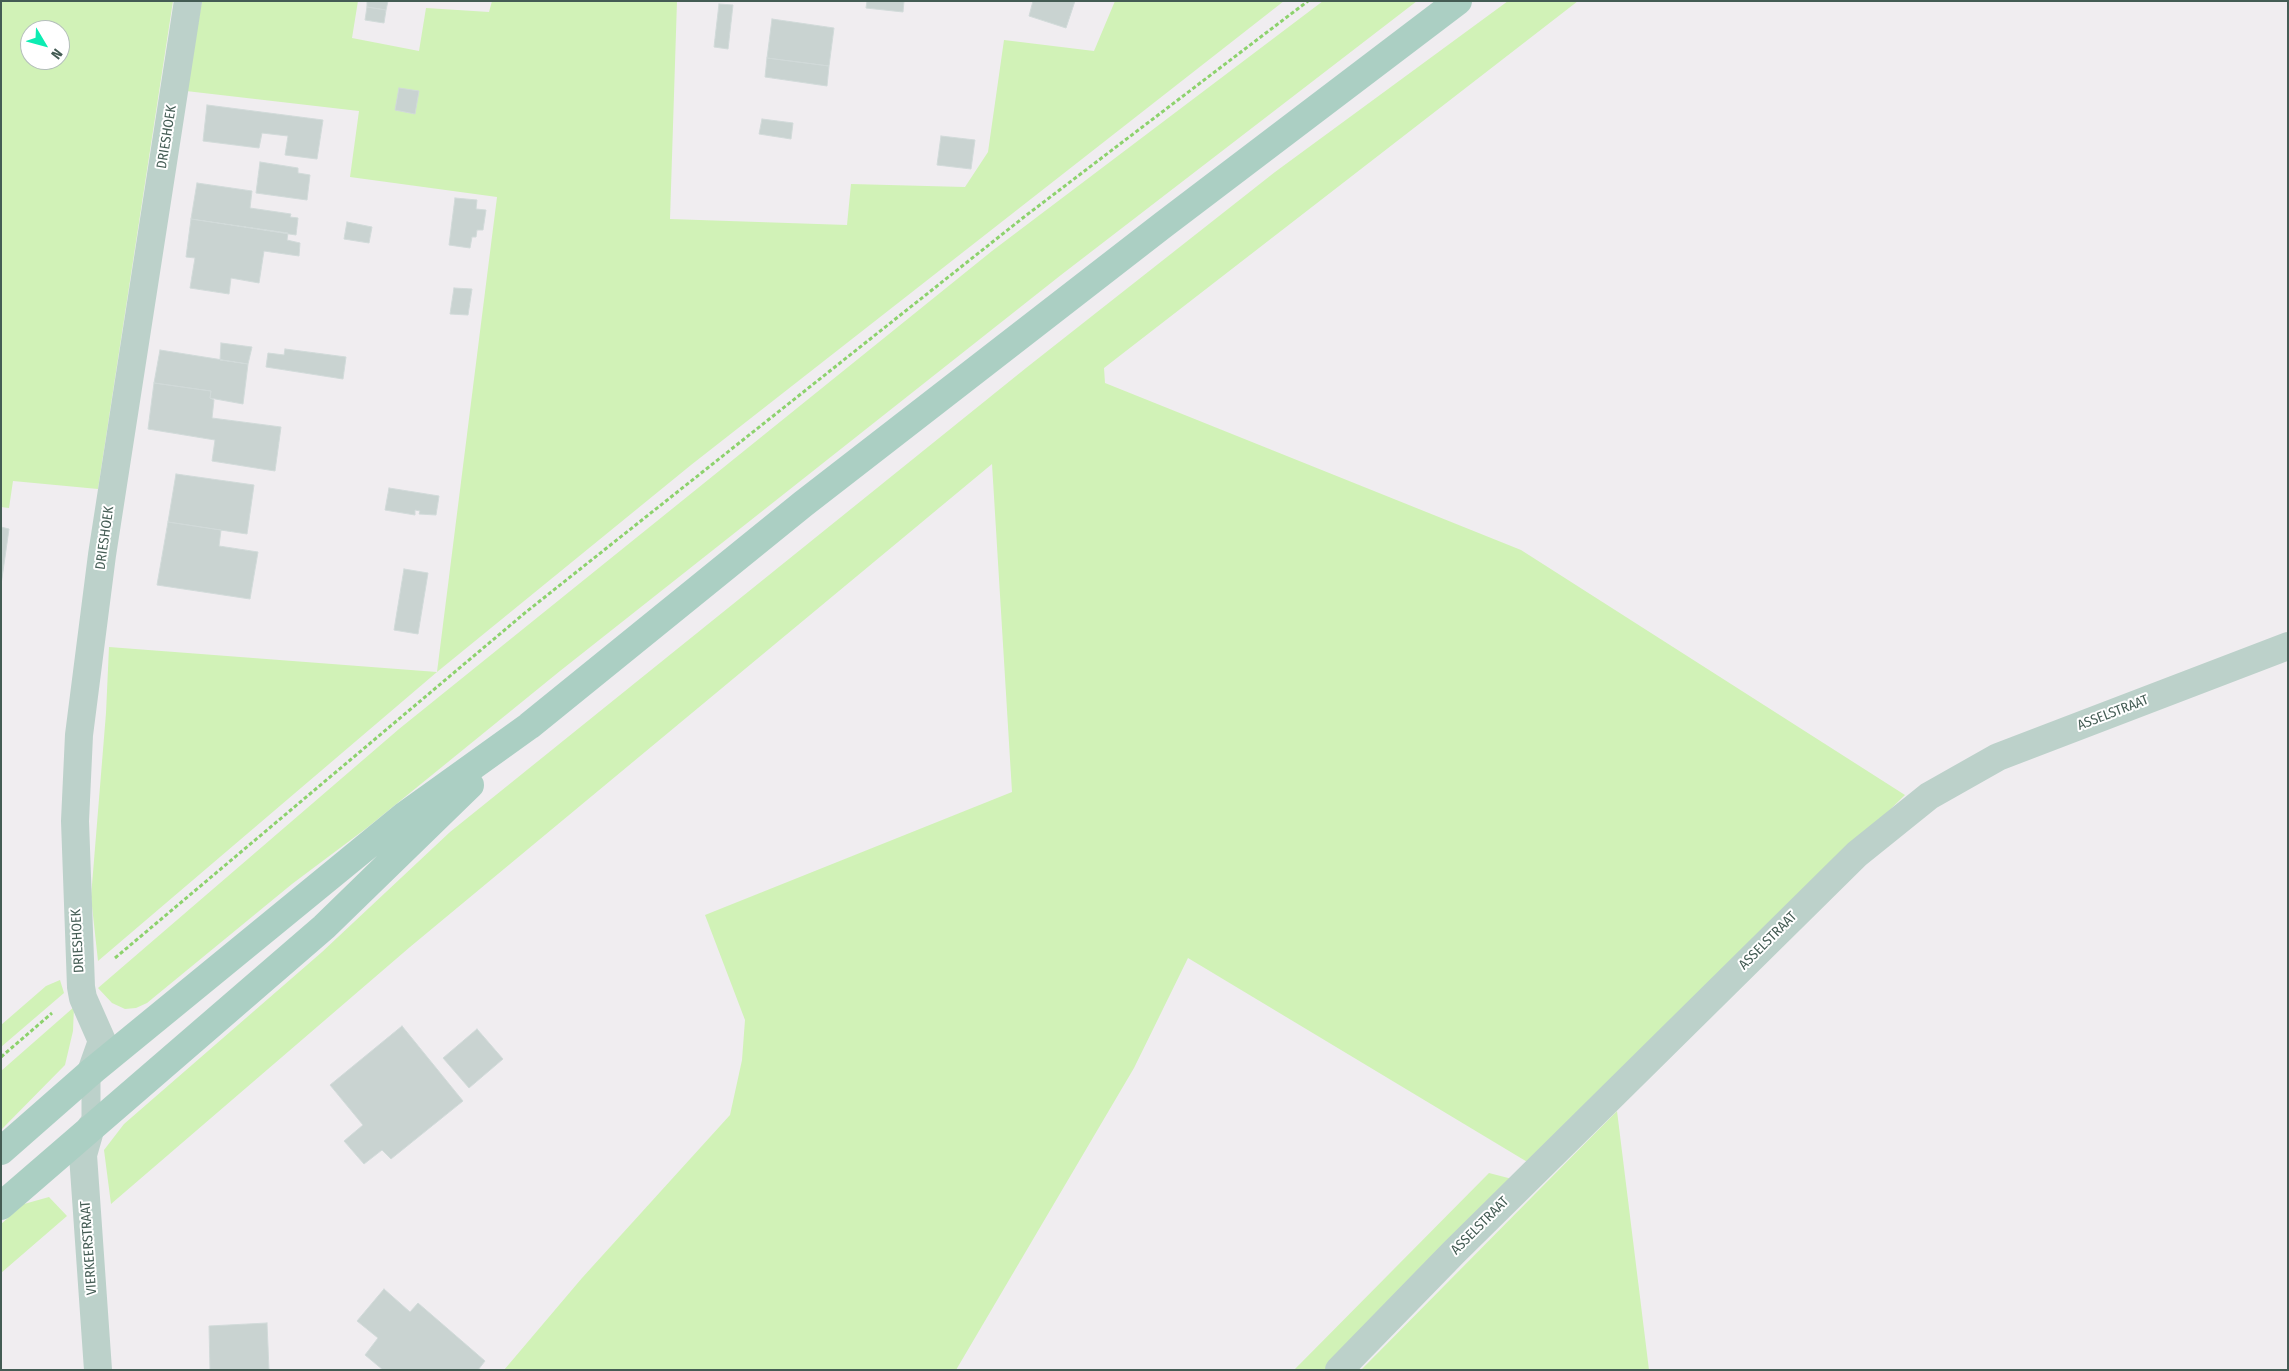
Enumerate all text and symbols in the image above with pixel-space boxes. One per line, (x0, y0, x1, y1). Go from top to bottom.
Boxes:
north arrow (20, 20, 70, 70)
text: N (47, 45, 66, 62)
street label: DRIESHOEK (154, 104, 180, 170)
street label: DRIESHOEK (92, 505, 118, 571)
street label: ASSELSTRAAT (2075, 692, 2151, 734)
street label: DRIESHOEK (68, 909, 88, 973)
street label: ASSELSTRAAT (1736, 909, 1800, 973)
street label: ASSELSTRAAT (1448, 1194, 1512, 1258)
street label: VIERKEERSTRAAT (77, 1200, 101, 1296)

